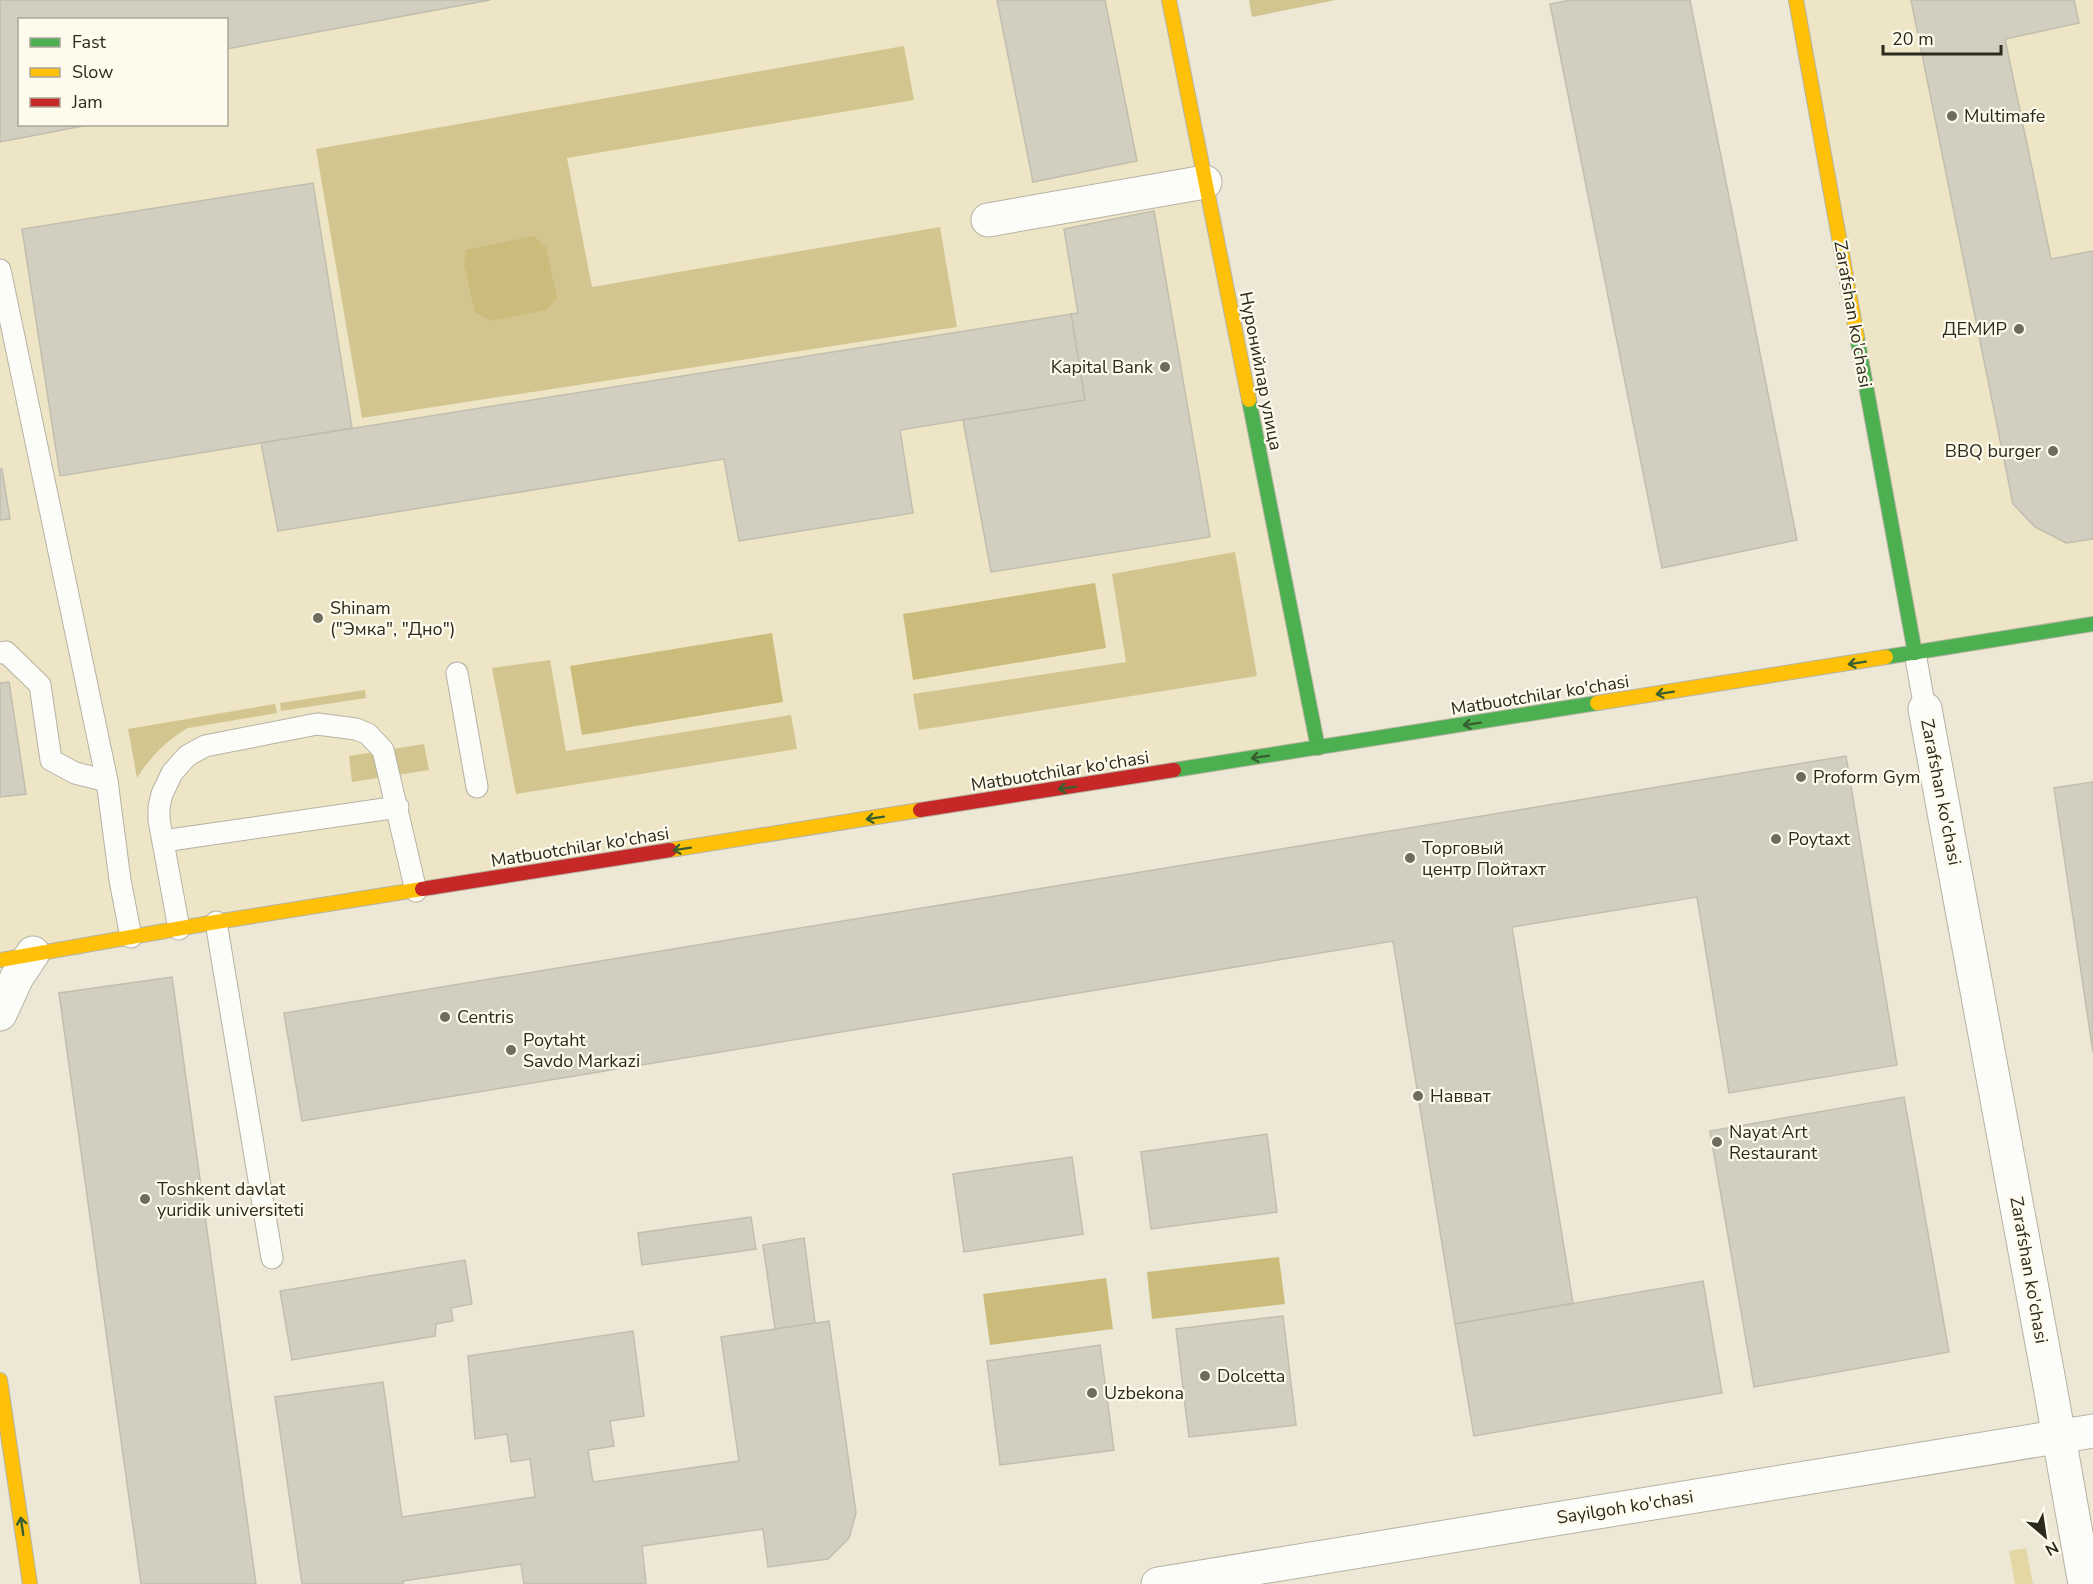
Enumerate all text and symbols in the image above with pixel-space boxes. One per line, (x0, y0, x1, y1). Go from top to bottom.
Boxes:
legend (18, 18, 228, 126)
scale bar (1883, 18, 2002, 56)
text: 20 m (1892, 27, 1934, 51)
text: Fast (72, 30, 107, 54)
text: Slow (72, 60, 113, 84)
text: Jam (71, 90, 103, 114)
place label: Multimafe (1964, 104, 2045, 128)
marker: Multimafe (1945, 109, 1959, 123)
street label: Zarafshan ko'chasi (1828, 239, 1878, 389)
street label: Нуронийлар улица (1234, 290, 1288, 452)
place label: ДЕМИР (1942, 317, 2007, 341)
marker: ДЕМИР (2012, 322, 2026, 336)
place label: Kapital Bank (1051, 355, 1154, 379)
marker: Kapital Bank (1158, 360, 1172, 374)
place label: BBQ burger (1945, 439, 2042, 463)
marker: BBQ burger (2046, 444, 2060, 458)
place label: Shinam ("Эмка", "Дно") (330, 596, 455, 641)
marker: Shinam ("Эмка", "Дно") (311, 611, 325, 625)
one-way arrow (1848, 657, 1868, 668)
street label: Matbuotchilar ko'chasi (1449, 669, 1631, 721)
one-way arrow (1655, 688, 1675, 699)
street label: Zarafshan ko'chasi (1915, 717, 1967, 867)
one-way arrow (1463, 719, 1482, 730)
street label: Matbuotchilar ko'chasi (969, 745, 1151, 797)
one-way arrow (1250, 752, 1270, 763)
place label: Proform Gym (1813, 765, 1920, 789)
marker: Proform Gym (1794, 770, 1808, 784)
one-way arrow (1058, 783, 1078, 794)
one-way arrow (865, 813, 885, 824)
street label: Matbuotchilar ko'chasi (489, 821, 671, 873)
place label: Poytaxt (1788, 827, 1851, 851)
marker: Poytaxt (1769, 832, 1783, 846)
place label: Торговый центр Пойтахт (1422, 836, 1546, 881)
one-way arrow (673, 843, 692, 854)
marker: Торговый центр Пойтахт (1403, 851, 1417, 865)
place label: Centris (457, 1005, 514, 1029)
marker: Centris (438, 1010, 452, 1024)
place label: Poytaht Savdo Markazi (523, 1028, 640, 1073)
marker: Poytaht Savdo Markazi (504, 1043, 518, 1057)
place label: Навват (1430, 1084, 1491, 1108)
marker: Навват (1411, 1089, 1425, 1103)
place label: Nayat Art Restaurant (1729, 1120, 1818, 1165)
marker: Nayat Art Restaurant (1710, 1135, 1724, 1149)
place label: Toshkent davlat yuridik universiteti (157, 1177, 304, 1222)
marker: Toshkent davlat yuridik universiteti (138, 1192, 152, 1206)
street label: Zarafshan ko'chasi (2004, 1195, 2054, 1345)
place label: Dolcetta (1217, 1364, 1285, 1388)
marker: Dolcetta (1198, 1369, 1212, 1383)
place label: Uzbekona (1104, 1381, 1184, 1405)
marker: Uzbekona (1085, 1386, 1099, 1400)
street label: Sayilgoh ko'chasi (1555, 1484, 1695, 1530)
north arrow (2015, 1506, 2075, 1566)
one-way arrow (16, 1517, 27, 1537)
text: N (2041, 1536, 2062, 1561)

